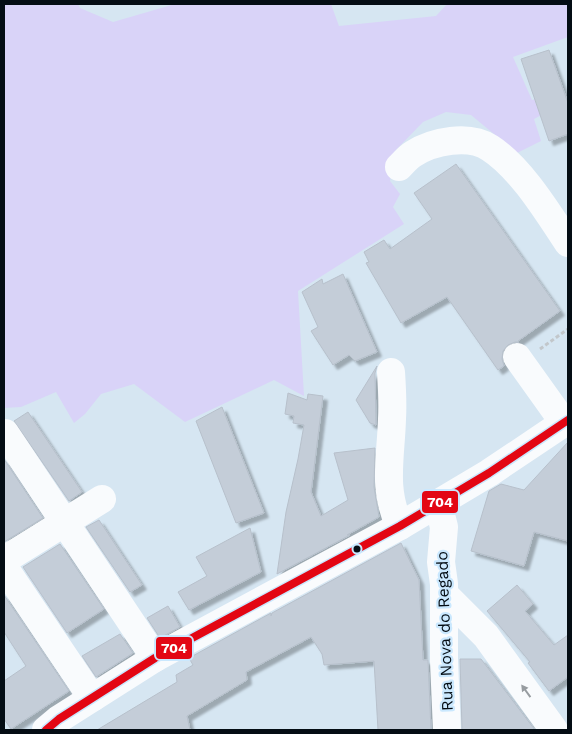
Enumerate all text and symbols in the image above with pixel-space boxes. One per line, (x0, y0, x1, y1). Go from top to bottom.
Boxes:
line badge: 704 (421, 490, 459, 514)
text: 704 (427, 494, 453, 510)
unlabelled marker (352, 544, 362, 554)
street label: Rua Nova do Regado (432, 551, 457, 711)
line badge: 704 (155, 636, 193, 660)
text: 704 (161, 640, 187, 656)
one-way arrow (520, 685, 531, 698)

